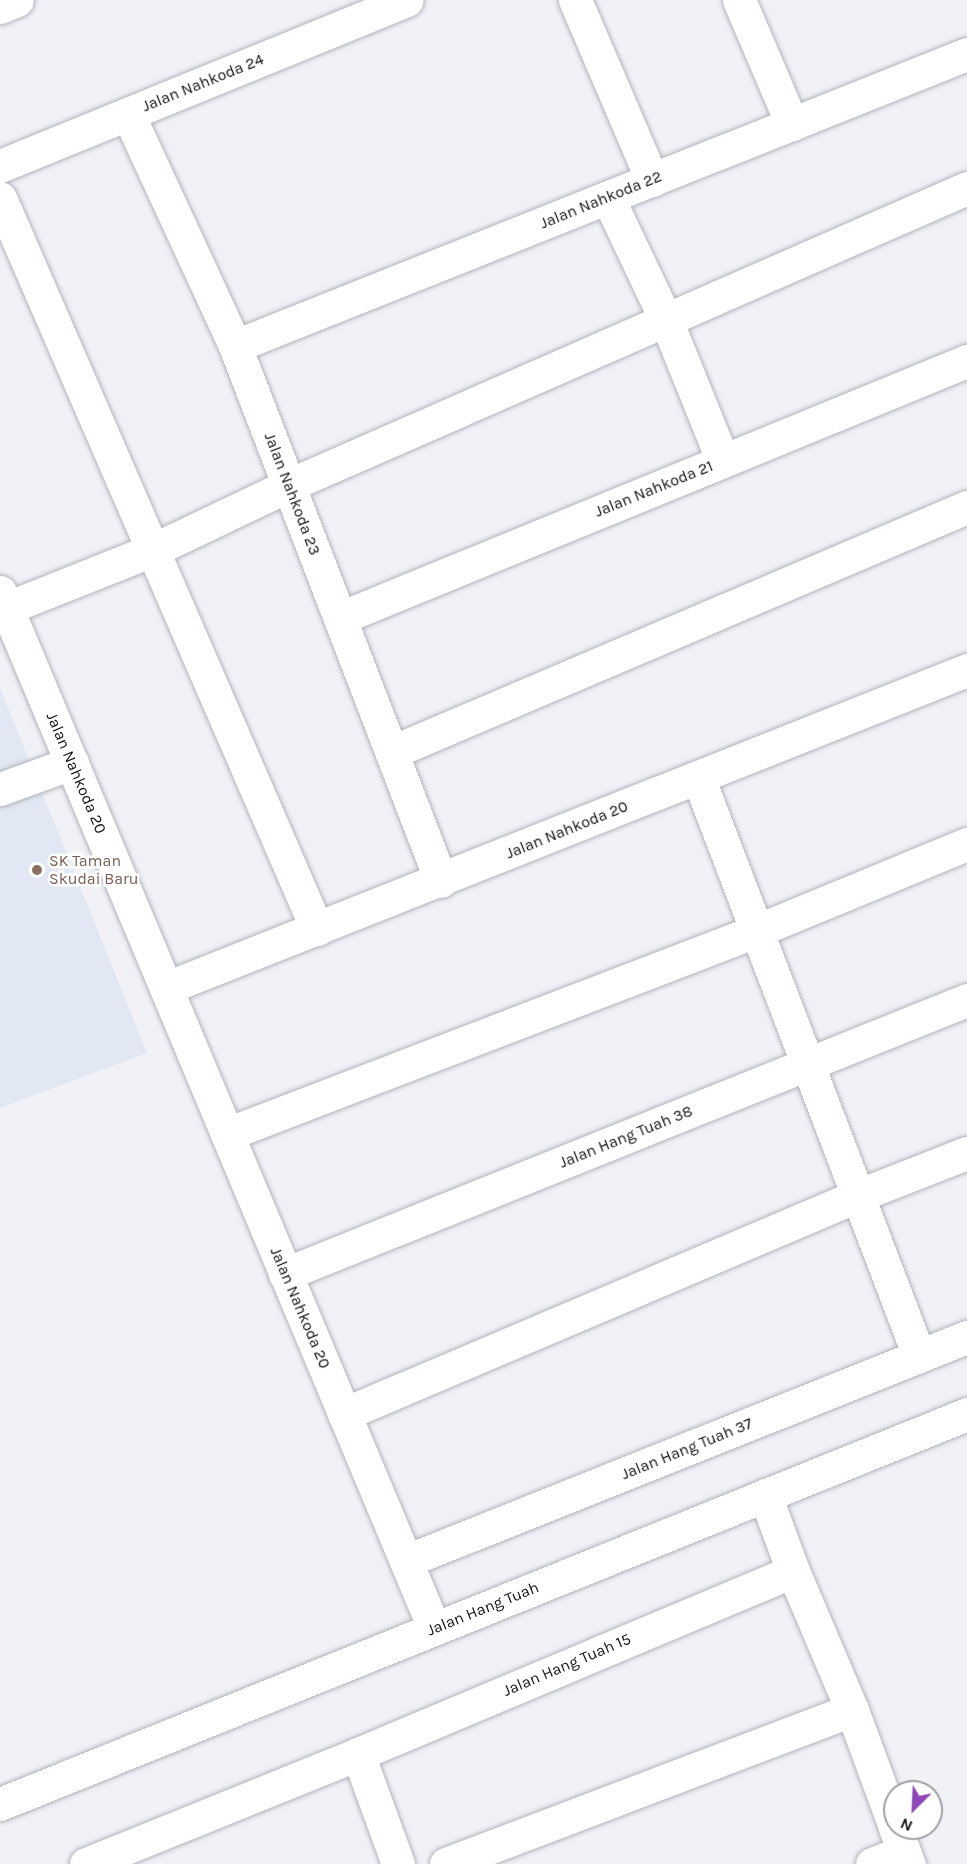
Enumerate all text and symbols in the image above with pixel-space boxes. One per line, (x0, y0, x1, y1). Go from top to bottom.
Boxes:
street label: Jalan Nahkoda 24 (139, 50, 267, 116)
street label: Jalan Nahkoda 22 (537, 167, 665, 233)
street label: Jalan Nahkoda 23 (260, 430, 324, 558)
street label: Jalan Nahkoda 21 (592, 457, 716, 521)
street label: Jalan Nahkoda 20 (42, 709, 110, 837)
street label: Jalan Nahkoda 20 (503, 797, 631, 863)
place label: SK Taman Skudai Baru (49, 851, 138, 889)
marker: SK Taman Skudai Baru (30, 863, 44, 877)
street label: Jalan Hang Tuah 38 (557, 1101, 695, 1173)
street label: Jalan Nahkoda 20 (266, 1244, 334, 1372)
street label: Jalan Hang Tuah 37 (619, 1414, 755, 1484)
street label: Jalan Hang Tuah (424, 1578, 542, 1640)
street label: Jalan Hang Tuah 15 (500, 1629, 634, 1701)
north arrow (883, 1780, 943, 1840)
text: N (897, 1814, 915, 1836)

